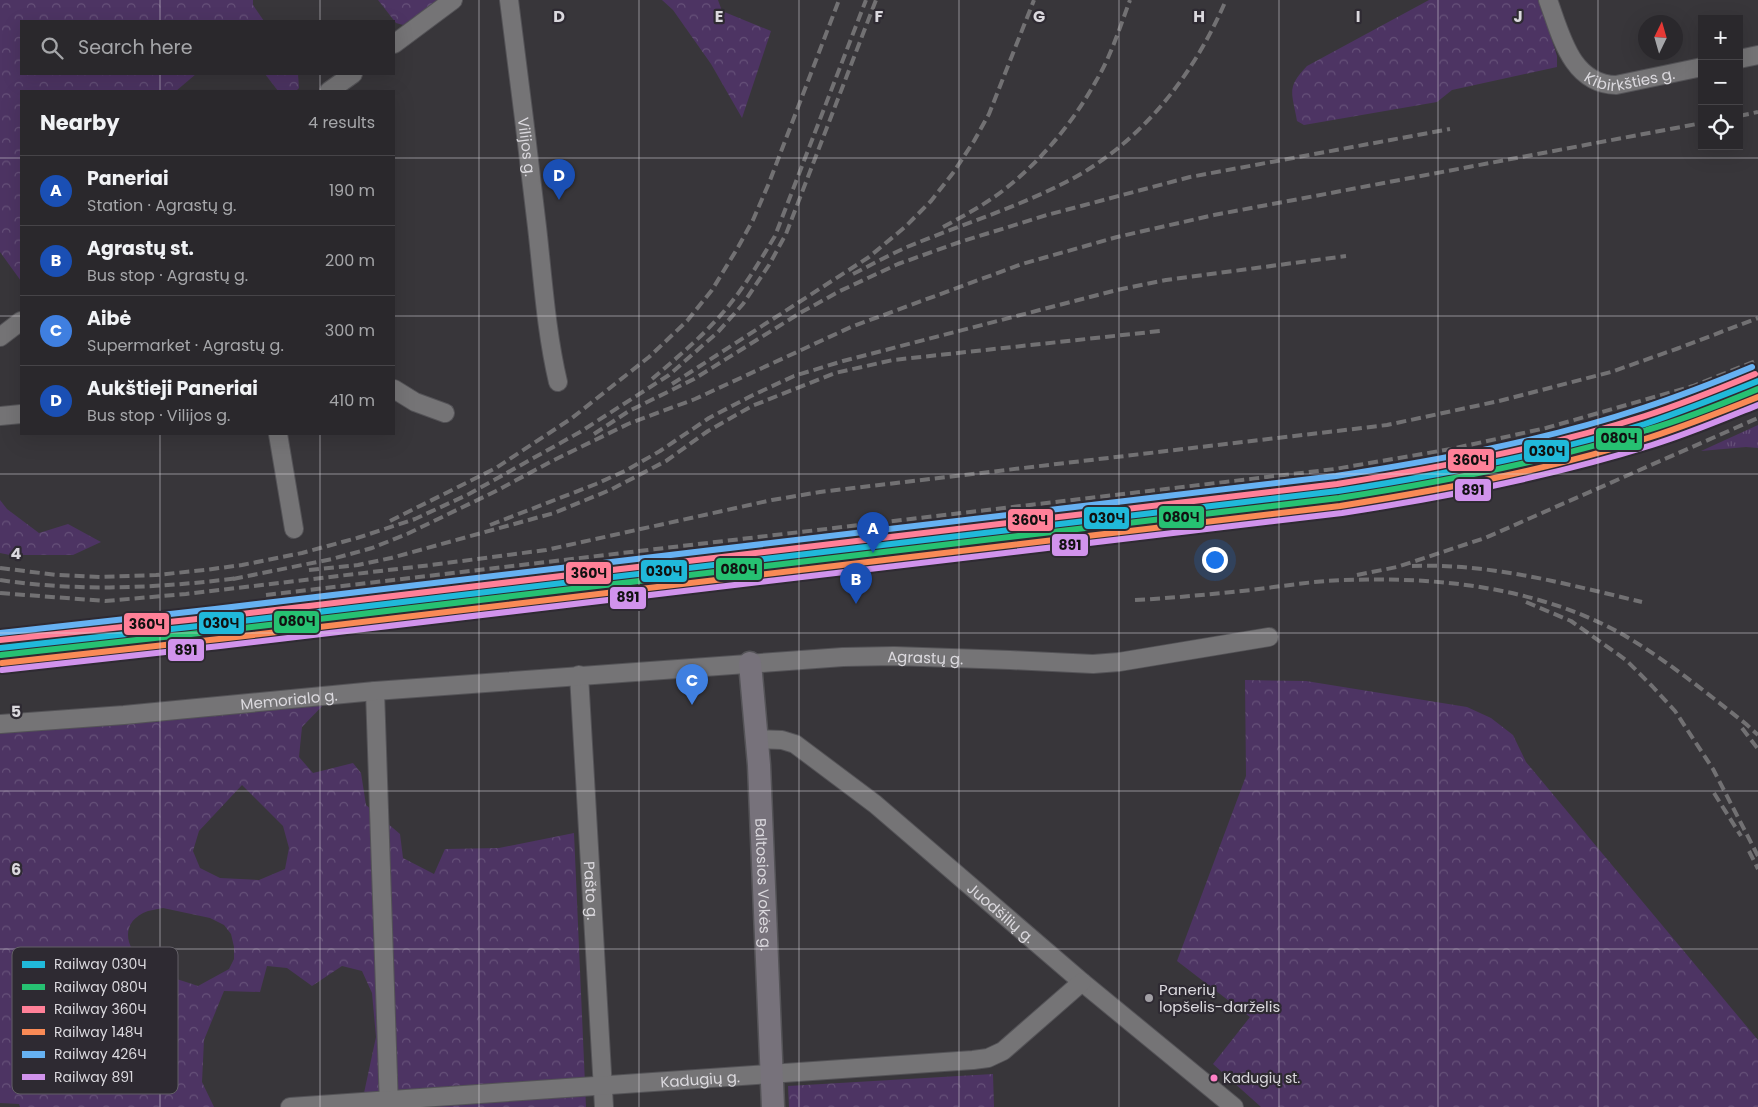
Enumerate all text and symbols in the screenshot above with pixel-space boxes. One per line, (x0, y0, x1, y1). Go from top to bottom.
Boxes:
text: D (553, 5, 565, 28)
text: E (715, 5, 723, 28)
text: F (875, 5, 884, 28)
text: G (1033, 5, 1045, 28)
text: H (1193, 5, 1205, 28)
text: I (1356, 5, 1360, 28)
text: J (1513, 5, 1523, 28)
north arrow (1638, 15, 1683, 60)
map controls (1698, 15, 1743, 150)
button: + (1698, 15, 1743, 60)
search box (20, 20, 395, 75)
icon: search (38, 34, 66, 62)
text: Search here (78, 34, 192, 61)
button: − (1698, 60, 1743, 105)
street label: Kibirkšties g. (1581, 63, 1677, 96)
button: locate (1698, 105, 1743, 150)
text: Nearby (40, 108, 120, 137)
text: 4 results (308, 111, 375, 134)
street label: Vilijos g. (513, 116, 541, 178)
pin: D (543, 159, 575, 200)
text: Paneriai (87, 165, 169, 192)
text: A (50, 179, 62, 202)
text: 190 m (329, 179, 375, 202)
text: Station · Agrastų g. (87, 194, 236, 217)
text: Agrastų st. (87, 235, 194, 262)
text: B (51, 249, 61, 272)
text: 200 m (325, 249, 375, 272)
text: Bus stop · Agrastų g. (87, 264, 248, 287)
text: Aibė (87, 305, 131, 332)
text: C (50, 319, 62, 342)
text: 300 m (325, 319, 375, 342)
text: Supermarket · Agrastų g. (87, 334, 284, 357)
text: Aukštieji Paneriai (87, 375, 258, 402)
text: D (50, 389, 62, 412)
text: 410 m (329, 389, 375, 412)
text: Bus stop · Vilijos g. (87, 404, 230, 427)
line badge: 080Ч (1595, 427, 1643, 451)
text: 080Ч (1600, 428, 1638, 448)
line badge: 030Ч (1523, 439, 1570, 463)
text: 030Ч (1529, 441, 1565, 461)
line badge: 360Ч (1447, 448, 1495, 472)
text: 360Ч (1453, 450, 1489, 470)
line badge: 891 (1454, 478, 1492, 502)
text: 891 (1462, 480, 1484, 500)
line badge: 080Ч (1158, 505, 1205, 529)
line badge: 030Ч (1083, 506, 1130, 530)
text: 080Ч (1162, 507, 1200, 527)
line badge: 360Ч (1007, 508, 1054, 532)
text: 030Ч (1089, 508, 1125, 528)
text: 360Ч (1012, 510, 1048, 530)
pin: A (857, 512, 889, 553)
line badge: 891 (1051, 533, 1089, 557)
text: 891 (1059, 535, 1081, 555)
text: 4 (11, 542, 22, 565)
your location (1202, 547, 1228, 573)
line badge: 080Ч (715, 557, 763, 581)
line badge: 030Ч (640, 559, 688, 583)
text: 080Ч (720, 559, 758, 579)
line badge: 360Ч (565, 561, 612, 585)
text: 030Ч (646, 561, 682, 581)
text: 360Ч (571, 563, 607, 583)
pin: B (840, 563, 872, 604)
line badge: 891 (609, 586, 647, 610)
text: 891 (617, 587, 639, 607)
line badge: 080Ч (273, 610, 320, 634)
line badge: 030Ч (198, 611, 245, 635)
text: 080Ч (278, 611, 316, 631)
line badge: 360Ч (123, 612, 170, 636)
text: 030Ч (203, 613, 239, 633)
text: 360Ч (129, 614, 165, 634)
line badge: 891 (167, 638, 205, 662)
text: 891 (175, 640, 197, 660)
street label: Agrastų g. (887, 645, 964, 669)
pin: C (676, 664, 708, 705)
street label: Memorialo g. (239, 684, 338, 714)
text: 5 (11, 700, 21, 723)
street label: Baltosios Vokės g. (751, 818, 777, 951)
text: 6 (11, 858, 21, 881)
street label: Pašto g. (579, 861, 604, 921)
street label: Juodšilių g. (963, 877, 1040, 948)
legend (12, 947, 178, 1094)
text: Railway 030Ч (54, 954, 147, 974)
text: Railway 080Ч (54, 977, 147, 997)
place label: Panerių lopšelis-darželis (1159, 979, 1280, 1017)
marker: Panerių lopšelis-darželis (1143, 992, 1155, 1004)
text: Railway 360Ч (54, 999, 147, 1019)
text: Railway 148Ч (54, 1022, 143, 1042)
text: Railway 426Ч (54, 1044, 147, 1064)
street label: Kadugių g. (660, 1066, 740, 1092)
text: Railway 891 (54, 1067, 134, 1087)
place label: Kadugių st. (1223, 1068, 1300, 1088)
marker: Kadugių st. (1209, 1073, 1219, 1083)

